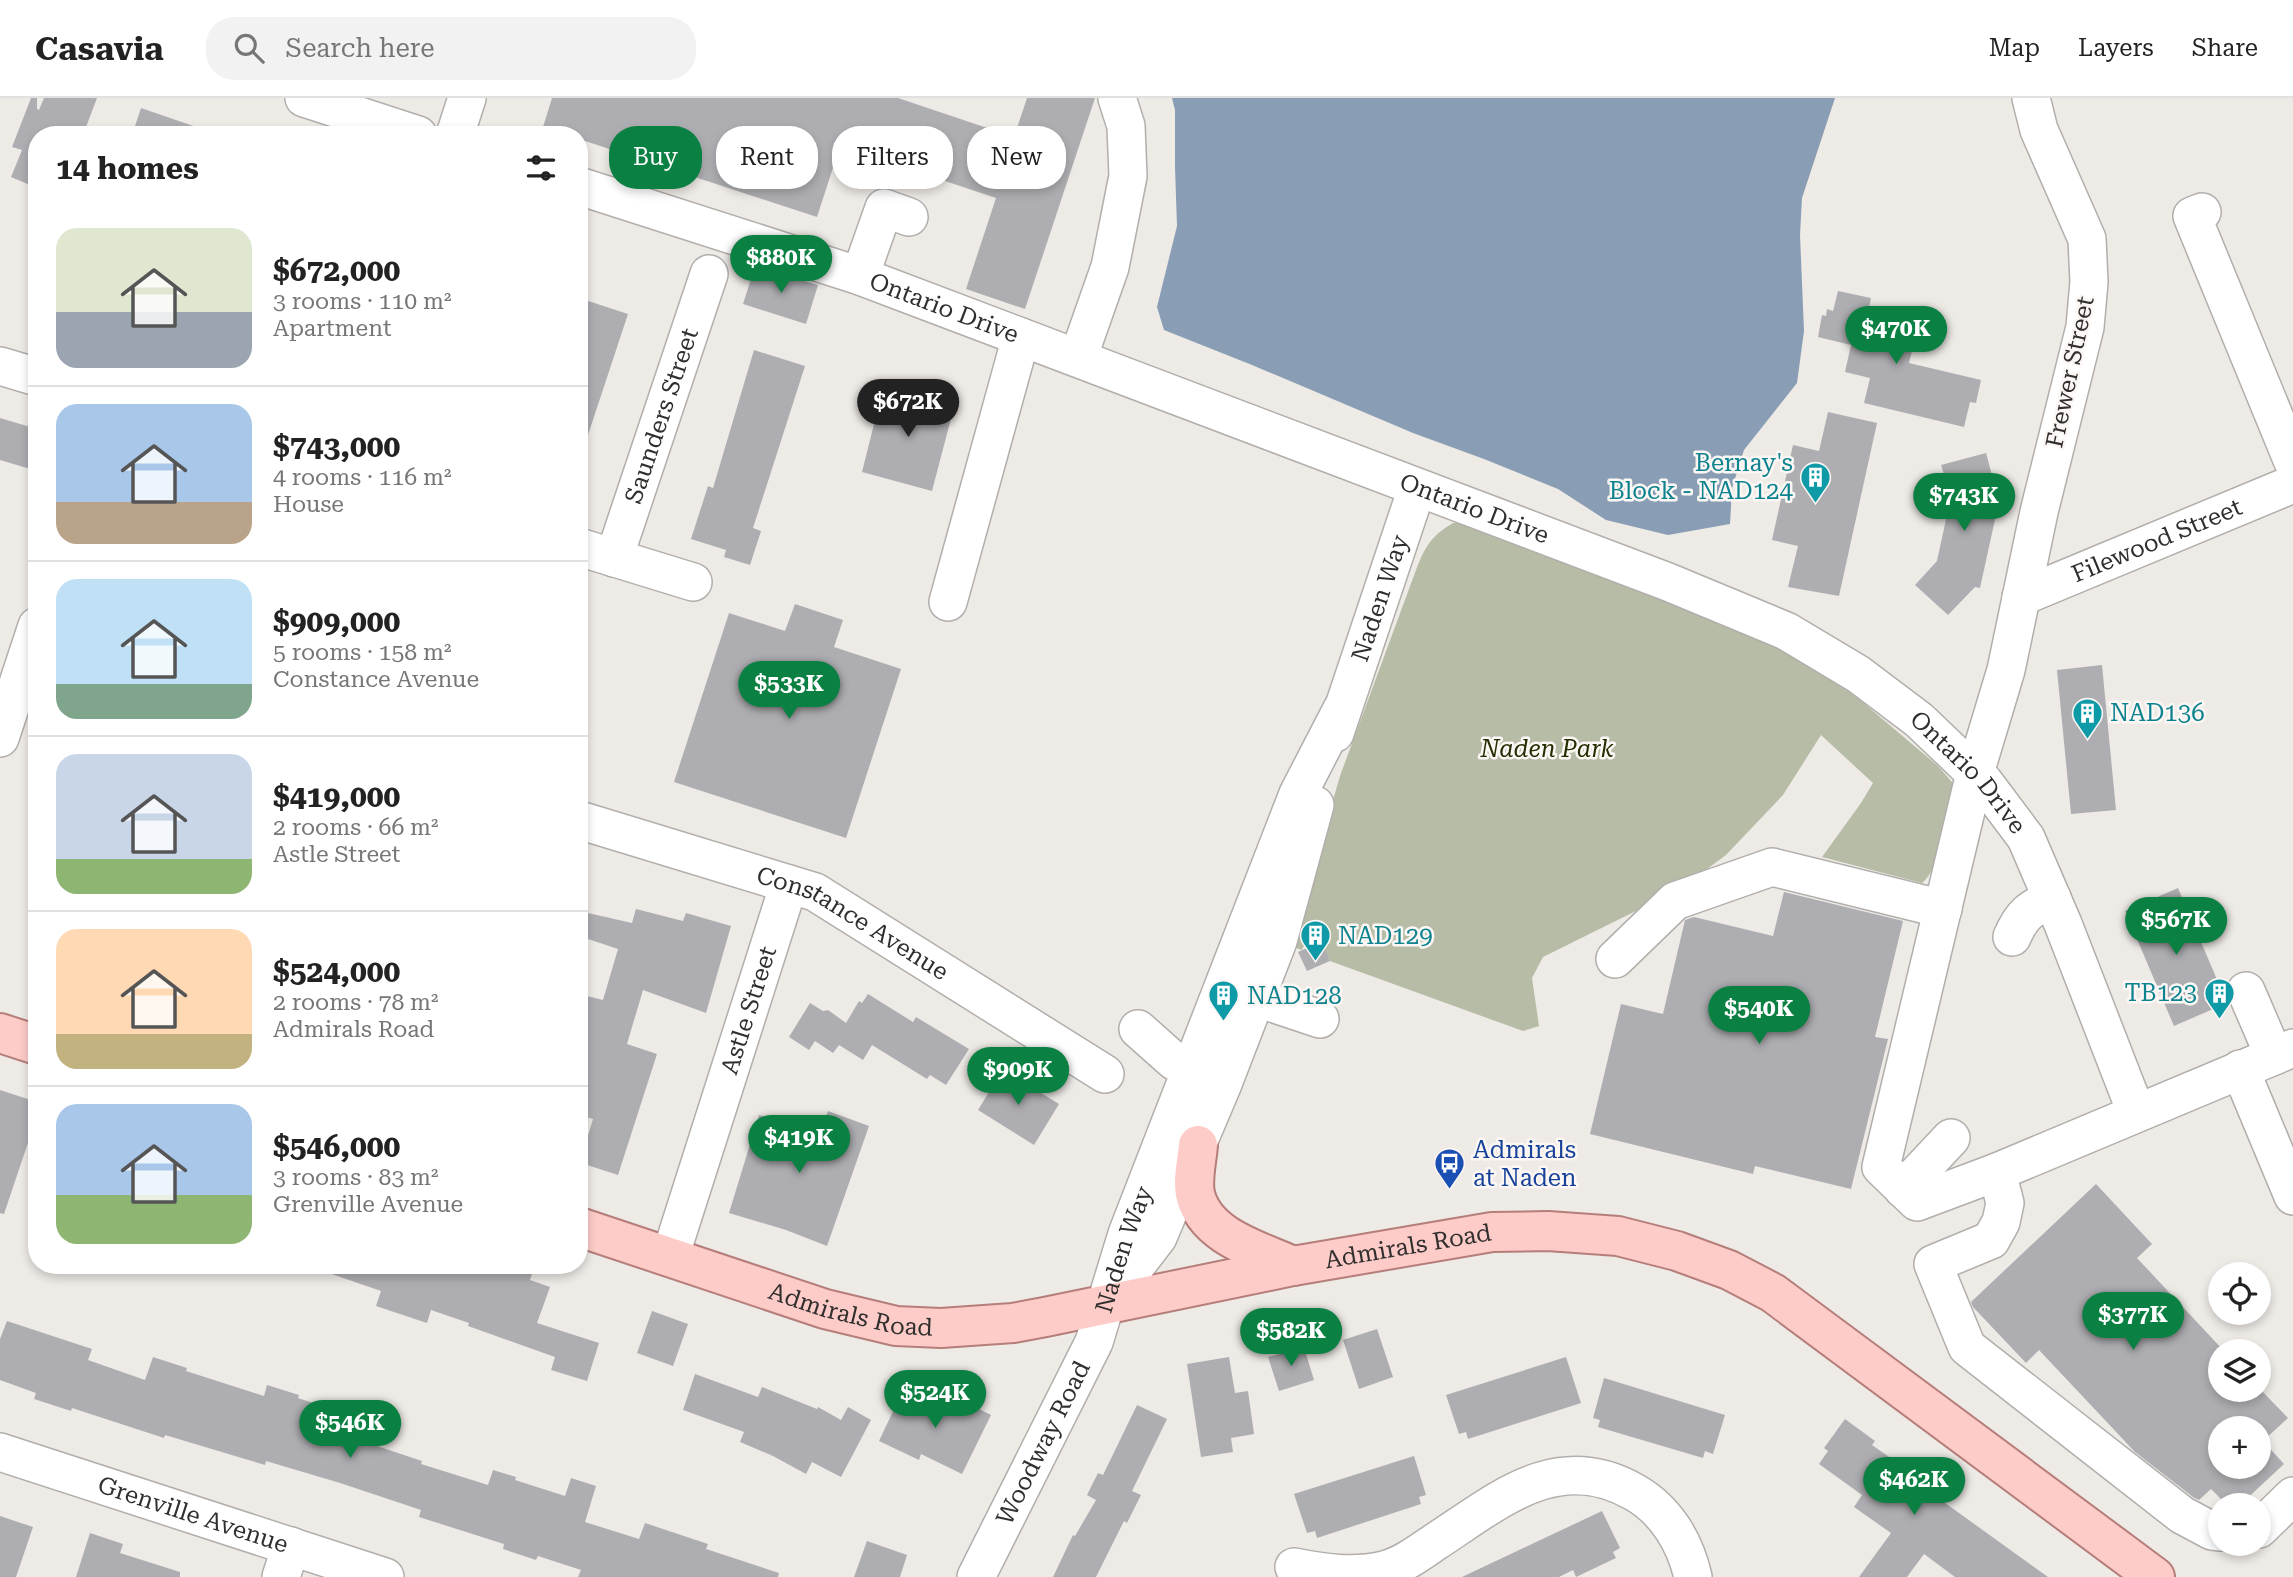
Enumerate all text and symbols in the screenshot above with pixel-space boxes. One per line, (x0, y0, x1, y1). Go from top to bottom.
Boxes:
search box (206, 17, 696, 80)
text: Casavia (35, 29, 164, 68)
icon: search (230, 29, 268, 67)
text: Search here (286, 33, 434, 63)
text: Map (1989, 34, 2040, 62)
text: Layers (2078, 34, 2154, 62)
text: Share (2192, 34, 2258, 62)
chip: Buy (609, 126, 702, 189)
chip: Rent (716, 126, 818, 189)
chip: Filters (832, 126, 953, 189)
chip: New (967, 126, 1066, 189)
icon: filters (522, 149, 560, 187)
text: 14 homes (56, 151, 199, 186)
pin: $880K (732, 236, 830, 295)
text: $880K (746, 244, 816, 271)
text: $672,000 (273, 253, 400, 288)
icon: home (112, 256, 196, 340)
street label: Ontario Drive (866, 267, 1023, 349)
text: 3 rooms · 110 m² (273, 288, 451, 315)
street label: Frewer Street (2040, 294, 2100, 450)
pin: $470K (1847, 306, 1945, 366)
text: Apartment (273, 315, 392, 342)
text: $470K (1861, 315, 1931, 342)
street label: Saunders Street (619, 324, 704, 507)
pin: $672K (859, 380, 957, 439)
text: $672K (873, 388, 943, 415)
text: $743,000 (273, 429, 400, 464)
icon: home (112, 432, 196, 516)
place label: Bernay's Block - NAD124 (1609, 449, 1794, 505)
building icon: Bernay's Block - NAD124 (1799, 460, 1833, 504)
text: 4 rooms · 116 m² (273, 464, 451, 491)
street label: Ontario Drive (1396, 468, 1553, 550)
pin: $743K (1915, 474, 2013, 533)
text: $743K (1929, 482, 1999, 509)
text: House (273, 491, 344, 518)
street label: Filewood Street (2068, 493, 2246, 588)
street label: Naden Way (1346, 531, 1415, 665)
text: $909,000 (273, 604, 400, 639)
icon: home (112, 607, 196, 691)
text: 5 rooms · 158 m² (273, 639, 451, 666)
pin: $533K (740, 662, 838, 721)
text: Constance Avenue (273, 666, 479, 693)
text: $533K (754, 670, 824, 697)
building icon: NAD136 (2070, 696, 2104, 740)
place label: NAD136 (2110, 699, 2205, 727)
street label: Ontario Drive (1904, 705, 2032, 839)
park label: Naden Park (1479, 735, 1614, 763)
text: $419,000 (273, 779, 400, 814)
icon: home (112, 782, 196, 866)
text: 2 rooms · 66 m² (273, 814, 439, 841)
text: Astle Street (273, 841, 400, 868)
street label: Constance Avenue (753, 861, 954, 986)
pin: $567K (2127, 898, 2225, 957)
text: $567K (2141, 906, 2211, 933)
building icon: NAD129 (1298, 919, 1332, 963)
place label: NAD129 (1338, 922, 1433, 950)
street label: Astle Street (715, 943, 782, 1078)
text: $524,000 (273, 954, 400, 989)
icon: home (112, 957, 196, 1041)
building icon: TB123 (2203, 976, 2237, 1020)
building icon: NAD128 (1207, 979, 1241, 1023)
place label: TB123 (2125, 979, 2197, 1007)
place label: NAD128 (1247, 982, 1342, 1010)
pin: $540K (1710, 986, 1808, 1046)
text: 2 rooms · 78 m² (273, 989, 439, 1016)
text: $540K (1724, 995, 1794, 1022)
text: Admirals Road (273, 1016, 434, 1043)
pin: $909K (969, 1048, 1067, 1107)
text: $909K (983, 1056, 1053, 1083)
pin: $419K (750, 1116, 848, 1175)
text: $419K (764, 1124, 834, 1151)
text: $546,000 (273, 1129, 400, 1164)
icon: home (112, 1132, 196, 1216)
place label: Admirals at Naden (1473, 1136, 1576, 1192)
bus stop icon: Admirals at Naden (1433, 1147, 1467, 1191)
text: 3 rooms · 83 m² (273, 1164, 439, 1191)
street label: Naden Way (1090, 1182, 1158, 1316)
text: Grenville Avenue (273, 1191, 463, 1218)
street label: Admirals Road (1323, 1218, 1493, 1274)
map controls (2208, 1262, 2271, 1556)
button: locate (2208, 1262, 2271, 1325)
street label: Admirals Road (765, 1277, 933, 1342)
pin: $377K (2084, 1292, 2182, 1352)
text: $377K (2098, 1301, 2168, 1328)
pin: $582K (1242, 1308, 1340, 1368)
text: $582K (1256, 1317, 1326, 1344)
button: layers (2208, 1339, 2271, 1402)
street label: Woodway Road (991, 1356, 1096, 1529)
pin: $524K (886, 1370, 984, 1430)
text: $524K (900, 1379, 970, 1406)
pin: $546K (301, 1400, 399, 1460)
text: $546K (315, 1409, 385, 1436)
button: + (2208, 1416, 2271, 1479)
pin: $462K (1865, 1458, 1963, 1517)
text: $462K (1879, 1466, 1949, 1493)
street label: Grenville Avenue (94, 1471, 292, 1559)
button: − (2208, 1493, 2271, 1556)

